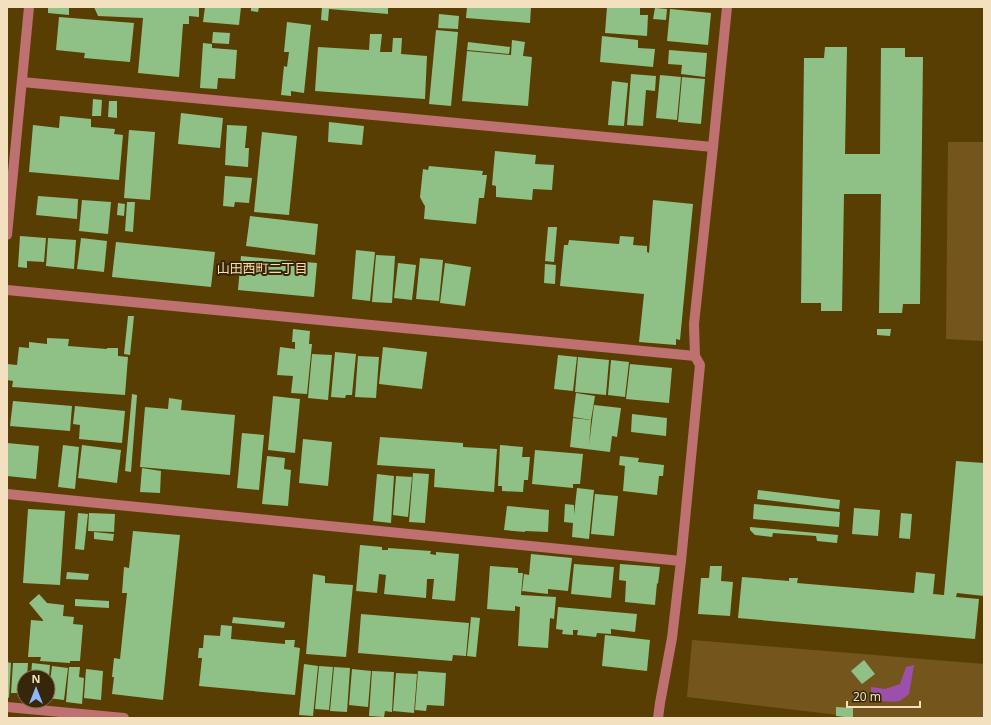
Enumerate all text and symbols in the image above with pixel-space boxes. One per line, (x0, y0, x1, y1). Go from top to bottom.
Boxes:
district label: 山田西町二丁目 (216, 259, 308, 277)
north arrow (16, 669, 56, 709)
text: N (32, 671, 40, 686)
scale bar (847, 683, 920, 709)
text: 20 m (853, 688, 881, 705)

